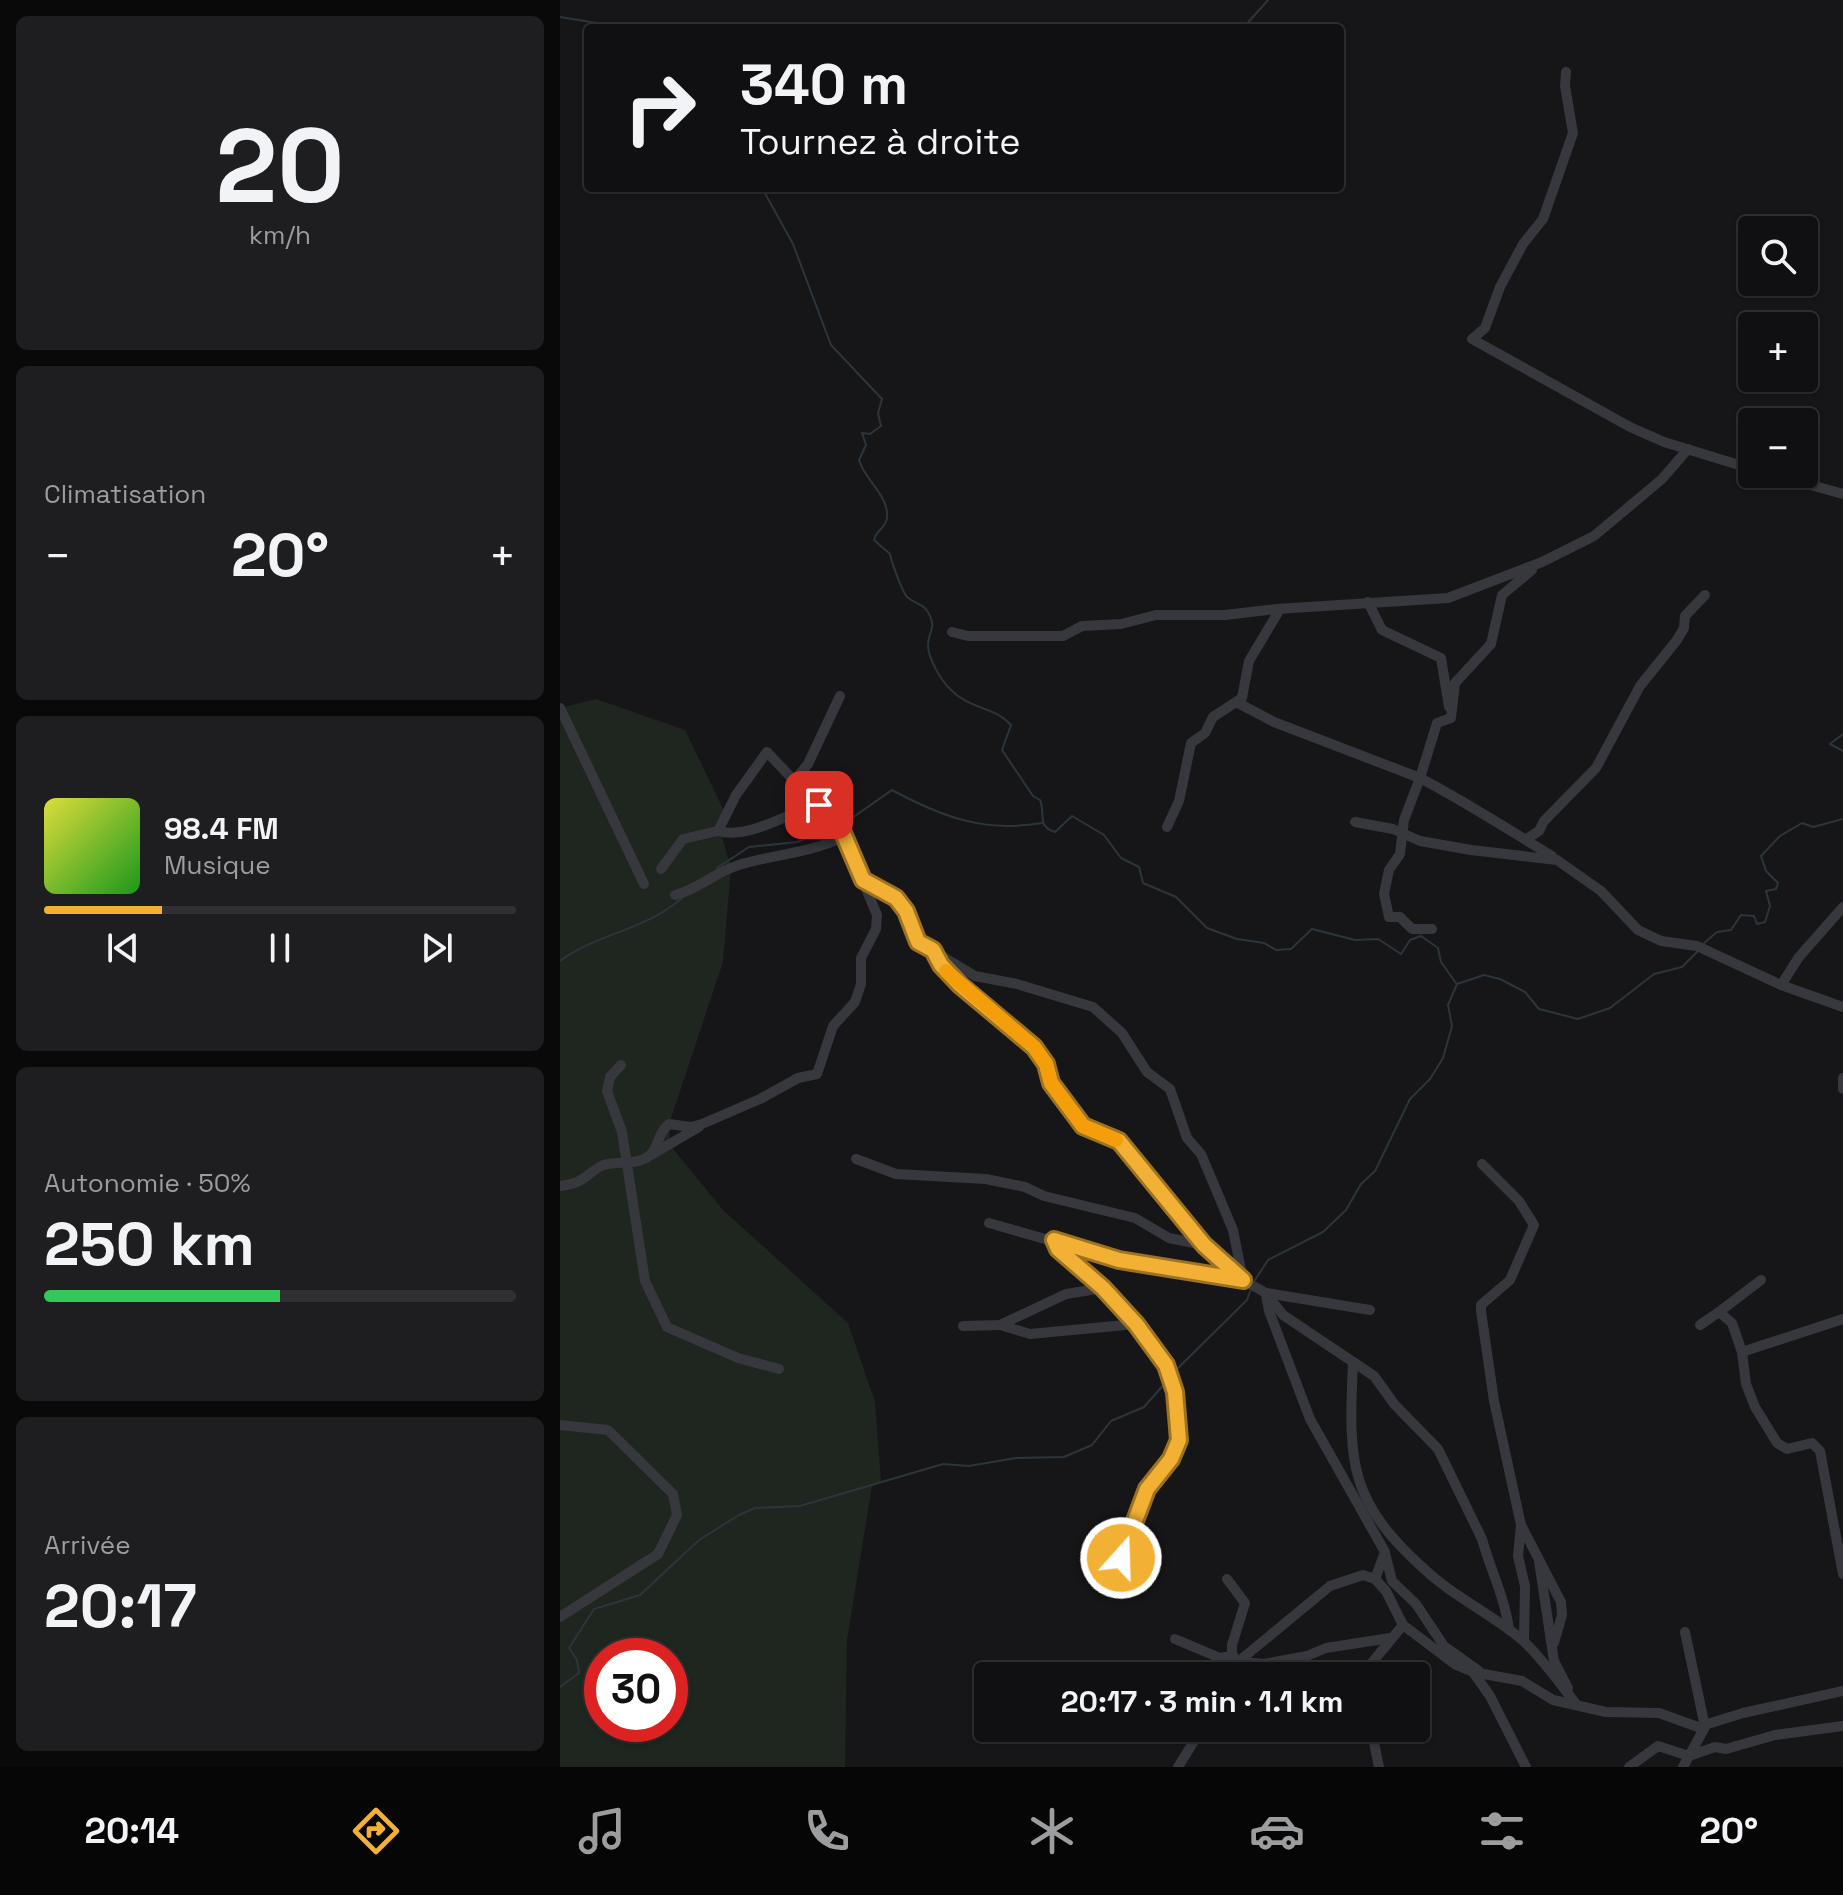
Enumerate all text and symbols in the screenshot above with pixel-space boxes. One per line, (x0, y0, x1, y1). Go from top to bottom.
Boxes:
text: 340 m (740, 49, 908, 120)
icon: right (608, 56, 712, 160)
text: 20 (215, 100, 345, 232)
text: Tournez à droite (740, 119, 1021, 165)
map controls (1738, 216, 1818, 488)
button: search (1738, 216, 1818, 296)
text: km/h (249, 218, 311, 252)
button: + (1738, 312, 1818, 392)
button: − (1738, 408, 1818, 488)
text: Climatisation (44, 477, 206, 511)
text: 20° (231, 517, 329, 594)
text: − (44, 528, 71, 584)
text: + (489, 528, 516, 584)
pin (785, 771, 853, 839)
icon: arrive (797, 783, 841, 827)
text: 98.4 FM (164, 809, 279, 848)
text: Musique (164, 848, 271, 882)
icon: previous (101, 926, 145, 970)
icon: pause (258, 926, 302, 970)
icon: next (415, 926, 459, 970)
text: Autonomie · 50% (44, 1166, 251, 1200)
text: 250 km (44, 1206, 255, 1283)
position arrow (1079, 1516, 1163, 1600)
text: Arrivée (44, 1528, 131, 1562)
text: 20:17 (44, 1568, 197, 1645)
speed limit sign: 30 (584, 1638, 688, 1742)
text: 20:17 · 3 min · 1.1 km (1061, 1682, 1343, 1721)
icon: directions (348, 1803, 404, 1859)
icon: music (574, 1803, 630, 1859)
icon: phone (799, 1803, 855, 1859)
icon: climate (1024, 1803, 1080, 1859)
icon: car (1249, 1803, 1305, 1859)
icon: filters (1474, 1803, 1530, 1859)
text: 20:14 (85, 1808, 179, 1854)
text: 20° (1699, 1808, 1758, 1854)

